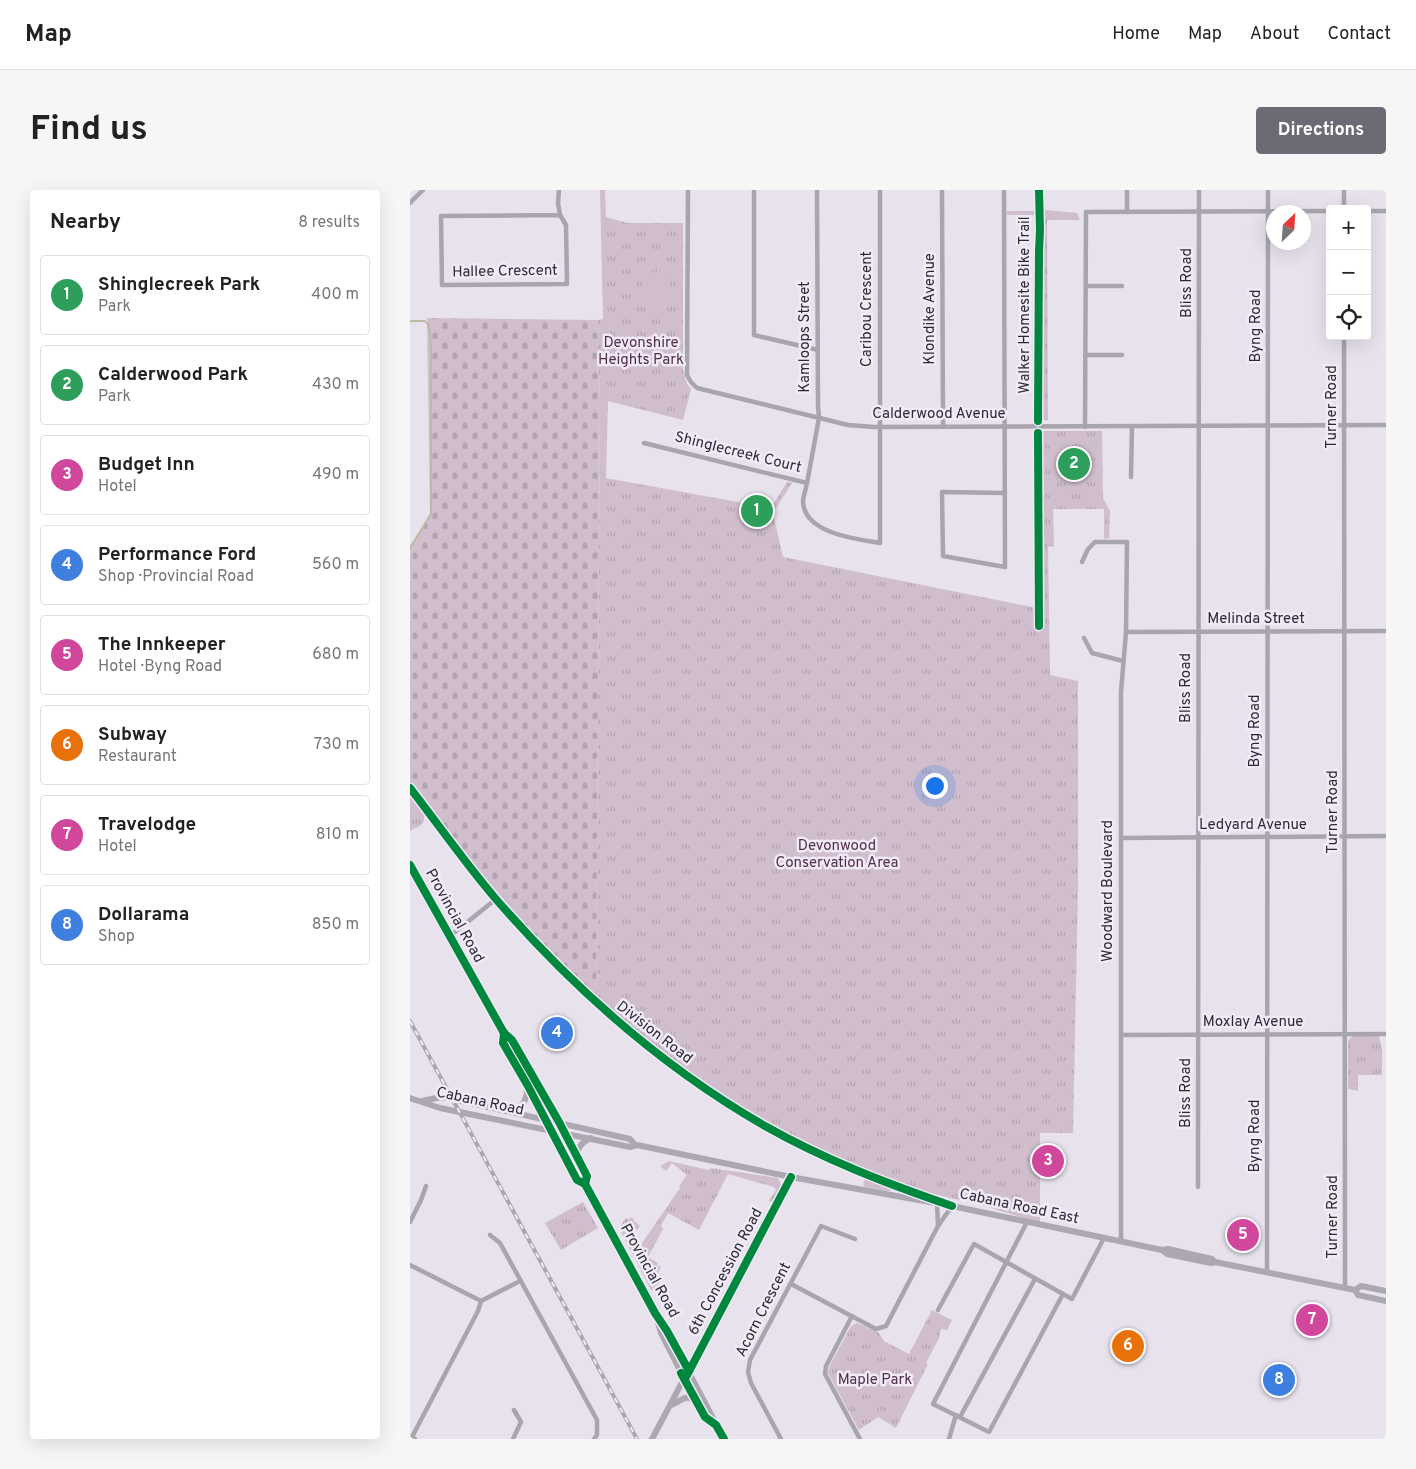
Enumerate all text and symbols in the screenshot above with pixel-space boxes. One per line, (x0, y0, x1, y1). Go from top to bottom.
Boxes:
text: Map (25, 20, 72, 50)
text: Home (1112, 23, 1160, 46)
text: Map (1188, 23, 1222, 46)
text: About (1250, 23, 1299, 46)
text: Contact (1327, 23, 1391, 46)
button: Directions (1256, 107, 1386, 154)
text: Find us (30, 108, 148, 152)
north arrow (1266, 205, 1311, 250)
map controls (1326, 205, 1371, 340)
button: + (1326, 205, 1371, 250)
text: Nearby (50, 209, 121, 236)
text: 8 results (298, 213, 360, 233)
street label: Walker Homesite Bike Trail (1016, 216, 1035, 394)
street label: Bliss Road (1178, 248, 1197, 318)
button: − (1326, 250, 1371, 295)
street label: Caribou Crescent (858, 251, 877, 367)
street label: Klondike Avenue (921, 253, 940, 365)
street label: Hallee Crescent (452, 262, 558, 282)
text: Shinglecreek Park (98, 273, 260, 297)
street label: Kamloops Street (796, 281, 815, 393)
text: 1 (64, 285, 70, 305)
text: 400 m (311, 285, 359, 305)
street label: Byng Road (1247, 290, 1266, 362)
button: locate (1326, 295, 1371, 340)
text: Park (98, 297, 131, 317)
park label: Devonshire Heights Park (598, 334, 684, 370)
text: Calderwood Park (98, 363, 248, 387)
street label: Turner Road (1323, 365, 1342, 449)
text: 2 (62, 375, 72, 395)
text: 430 m (312, 375, 359, 395)
text: Park (98, 387, 131, 407)
street label: Calderwood Avenue (872, 405, 1006, 424)
street label: Shinglecreek Court (673, 428, 803, 478)
pin: 2 (1058, 445, 1090, 483)
text: Budget Inn (98, 453, 195, 477)
text: 3 (62, 465, 72, 485)
text: 490 m (312, 465, 359, 485)
text: Hotel (98, 477, 137, 497)
pin: 1 (741, 492, 773, 530)
text: Performance Ford (98, 543, 256, 567)
text: 4 (62, 555, 72, 575)
text: 560 m (312, 555, 359, 575)
text: Shop · Provincial Road (98, 567, 254, 587)
street label: Melinda Street (1207, 610, 1305, 629)
text: The Innkeeper (98, 633, 226, 657)
text: 5 (62, 645, 72, 665)
text: 680 m (312, 645, 359, 665)
street label: Bliss Road (1177, 653, 1196, 723)
text: Hotel · Byng Road (98, 657, 222, 677)
street label: Byng Road (1246, 695, 1265, 767)
text: Subway (98, 723, 167, 747)
text: 6 (62, 735, 72, 755)
text: 730 m (314, 735, 359, 755)
text: Restaurant (98, 747, 177, 767)
street label: Turner Road (1324, 770, 1343, 854)
your location (922, 773, 948, 799)
text: Travelodge (98, 813, 196, 837)
street label: Ledyard Avenue (1199, 816, 1307, 835)
street label: Woodward Boulevard (1099, 820, 1118, 962)
text: 7 (63, 825, 71, 845)
text: 810 m (316, 825, 359, 845)
text: Hotel (98, 837, 137, 857)
park label: Devonwood Conservation Area (775, 837, 899, 873)
street label: Provincial Road (420, 866, 488, 966)
text: Dollarama (98, 903, 189, 927)
text: 8 (62, 915, 72, 935)
text: 850 m (312, 915, 359, 935)
text: Shop (98, 927, 135, 947)
street label: Division Road (612, 997, 696, 1069)
street label: Moxlay Avenue (1203, 1013, 1303, 1032)
pin: 4 (541, 1014, 573, 1052)
street label: Bliss Road (1177, 1058, 1196, 1128)
street label: Cabana Road (435, 1083, 525, 1121)
street label: Byng Road (1246, 1100, 1265, 1172)
pin: 3 (1032, 1142, 1064, 1180)
street label: Turner Road (1324, 1175, 1343, 1259)
street label: Cabana Road East (957, 1185, 1081, 1229)
street label: 6th Concession Road (684, 1205, 768, 1339)
pin: 5 (1227, 1216, 1259, 1254)
street label: Provincial Road (615, 1221, 683, 1321)
street label: Acorn Crescent (732, 1260, 796, 1360)
pin: 7 (1296, 1301, 1328, 1339)
pin: 6 (1112, 1327, 1144, 1365)
pin: 8 (1263, 1361, 1295, 1399)
park label: Maple Park (838, 1371, 912, 1390)

